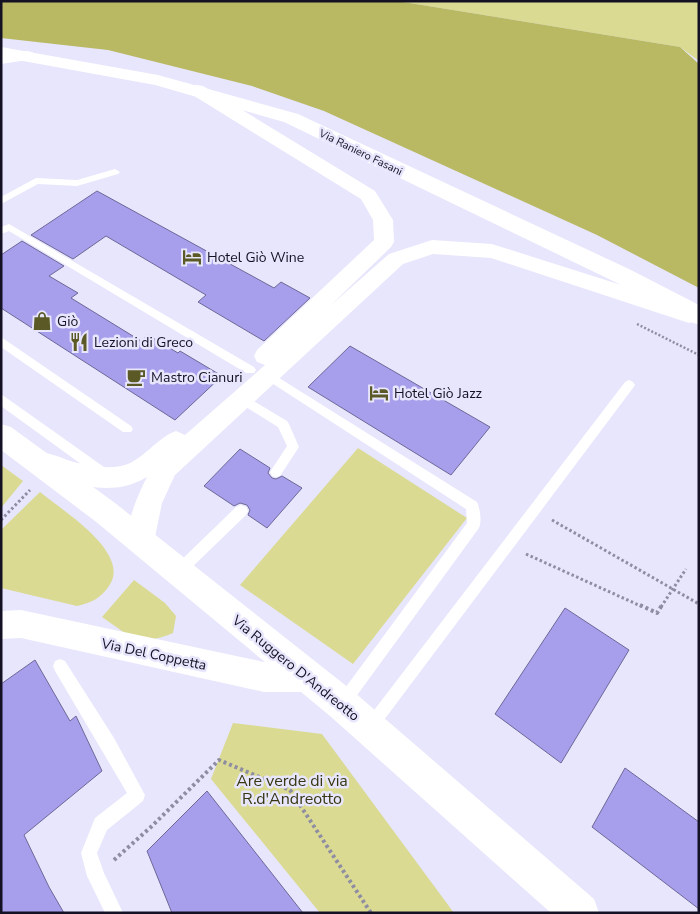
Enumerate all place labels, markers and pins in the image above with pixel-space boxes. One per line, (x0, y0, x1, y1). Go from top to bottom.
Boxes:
hotel icon: Hotel Giò Wine (181, 246, 203, 268)
place label: Hotel Giò Wine (207, 248, 304, 267)
shop icon: Giò (31, 310, 53, 332)
place label: Giò (57, 312, 78, 331)
restaurant icon: Lezioni di Greco (68, 331, 90, 353)
place label: Lezioni di Greco (94, 333, 193, 352)
cafe icon: Mastro Cianuri (125, 366, 147, 388)
place label: Mastro Cianuri (151, 368, 242, 387)
hotel icon: Hotel Giò Jazz (368, 382, 390, 404)
place label: Hotel Giò Jazz (394, 384, 483, 403)

